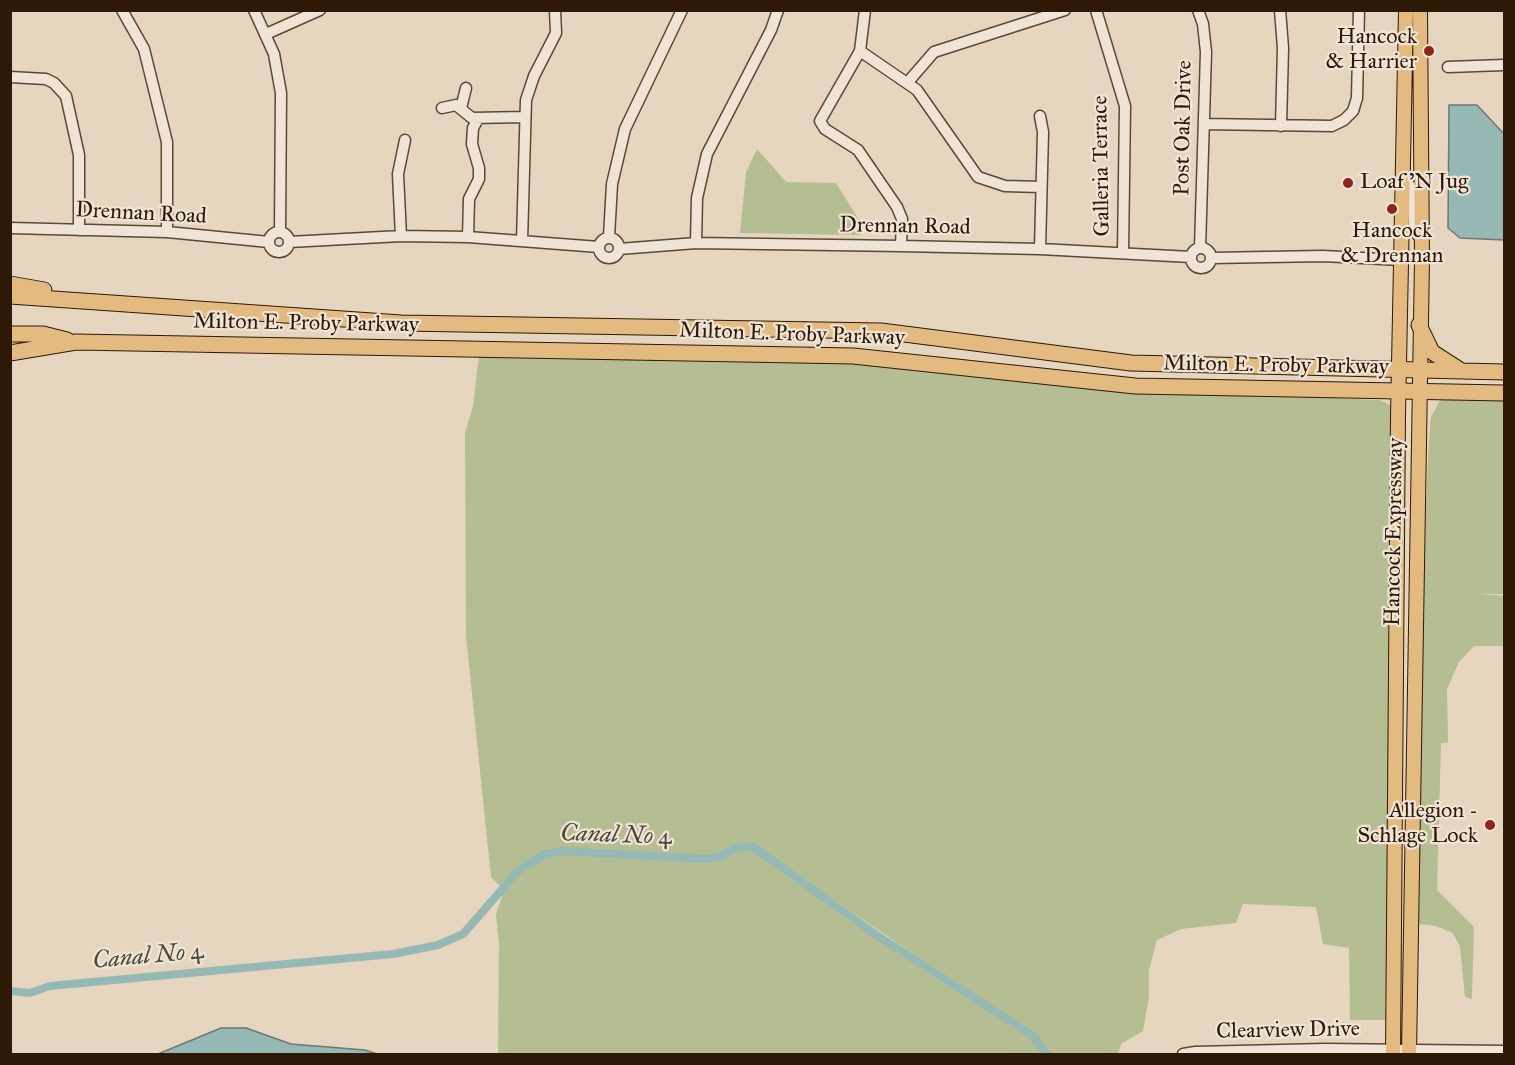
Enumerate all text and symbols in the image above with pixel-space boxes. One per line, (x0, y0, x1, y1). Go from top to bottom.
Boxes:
place label: Hancock & Harrier (1325, 25, 1417, 76)
marker: Hancock & Harrier (1422, 44, 1436, 58)
street label: Post Oak Drive (1170, 60, 1198, 196)
street label: Galleria Terrace (1088, 95, 1116, 237)
place label: Loaf 'N Jug (1360, 170, 1468, 196)
marker: Loaf 'N Jug (1341, 176, 1355, 190)
street label: Drennan Road (75, 197, 207, 231)
marker: Hancock & Drennan (1385, 202, 1399, 216)
street label: Drennan Road (839, 213, 971, 241)
place label: Hancock & Drennan (1341, 219, 1443, 270)
street label: Milton E. Proby Parkway (193, 309, 419, 339)
street label: Milton E. Proby Parkway (679, 318, 905, 352)
street label: Milton E. Proby Parkway (1163, 351, 1389, 381)
street label: Hancock Expressway (1380, 438, 1410, 626)
place label: Allegion - Schlage Lock (1357, 799, 1478, 850)
marker: Allegion - Schlage Lock (1483, 818, 1497, 832)
water label: Canal No 4 (560, 820, 672, 852)
water label: Canal No 4 (91, 938, 205, 976)
street label: Clearview Drive (1216, 1017, 1360, 1045)

